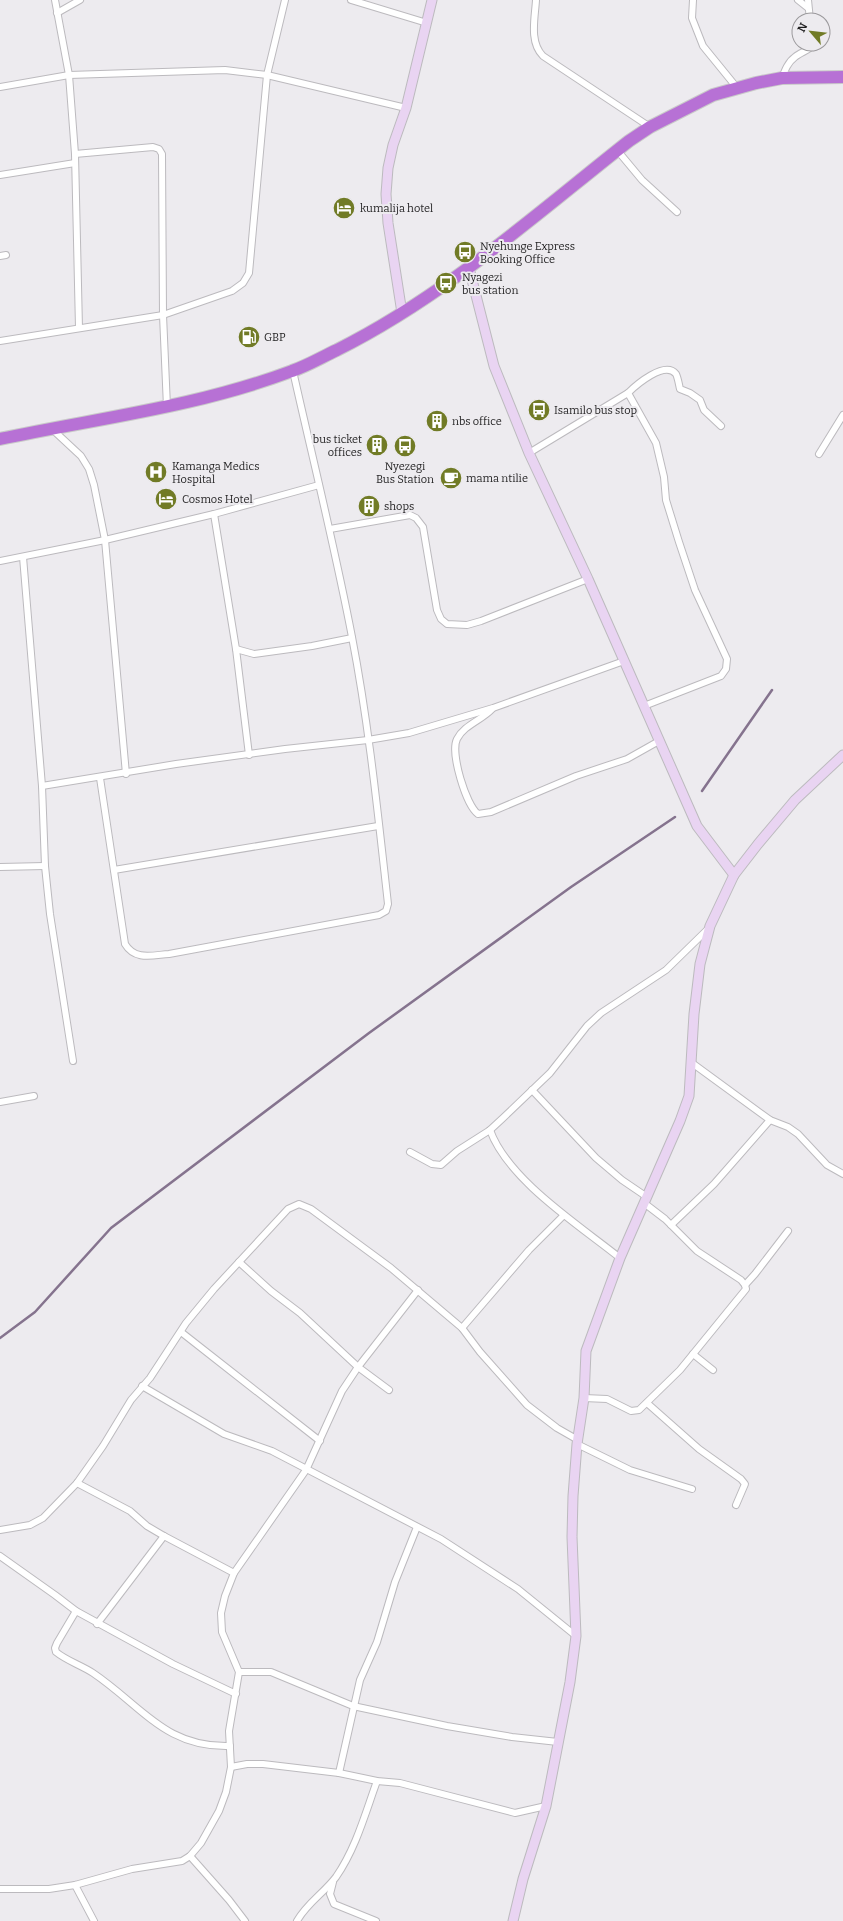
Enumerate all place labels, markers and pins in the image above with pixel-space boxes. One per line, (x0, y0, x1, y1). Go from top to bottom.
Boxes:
hotel icon: kumalija hotel (331, 195, 357, 221)
place label: kumalija hotel (360, 202, 433, 215)
bus stop icon: Nyehunge Express Booking Office (452, 239, 478, 265)
place label: Nyehunge Express Booking Office (480, 240, 575, 266)
bus stop icon: Nyagezi bus station (433, 270, 459, 296)
place label: Nyagezi bus station (462, 271, 518, 297)
fuel station icon: GBP (236, 324, 262, 350)
place label: GBP (264, 331, 286, 344)
bus stop icon: Isamilo bus stop (526, 397, 552, 423)
place label: Isamilo bus stop (554, 404, 637, 417)
building icon: nbs office (424, 408, 450, 434)
place label: nbs office (452, 415, 502, 428)
building icon: bus ticket offices (364, 432, 390, 458)
place label: bus ticket offices (313, 433, 362, 459)
bus stop icon: Nyezegi Bus Station (392, 433, 418, 459)
hospital icon: Kamanga Medics Hospital (143, 459, 169, 485)
place label: Kamanga Medics Hospital (172, 460, 259, 486)
place label: Nyezegi Bus Station (376, 460, 434, 486)
cafe icon: mama ntilie (438, 465, 464, 491)
place label: mama ntilie (466, 472, 528, 485)
hotel icon: Cosmos Hotel (153, 486, 179, 512)
place label: Cosmos Hotel (182, 493, 253, 506)
building icon: shops (356, 493, 382, 519)
place label: shops (384, 500, 414, 513)

